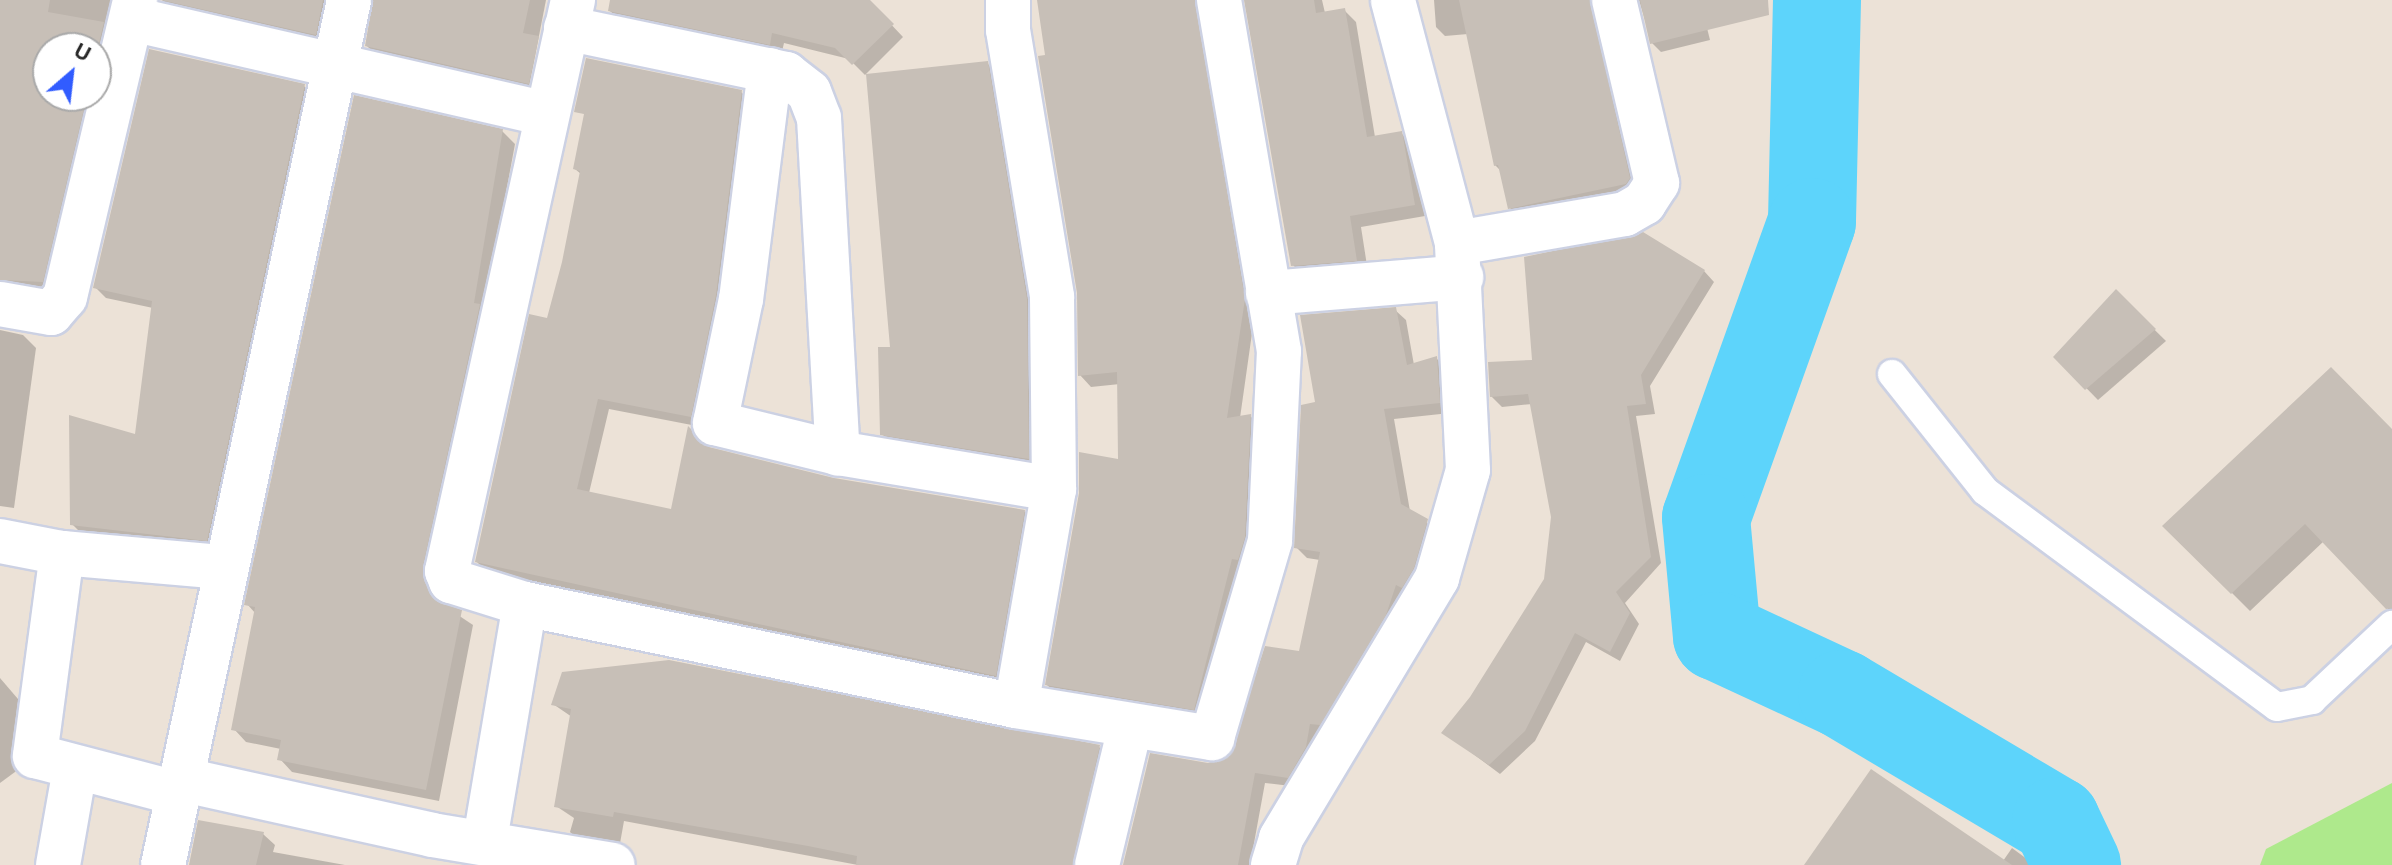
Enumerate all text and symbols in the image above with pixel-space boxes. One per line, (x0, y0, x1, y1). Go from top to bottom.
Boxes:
north arrow (32, 32, 112, 112)
text: U (69, 36, 96, 68)

